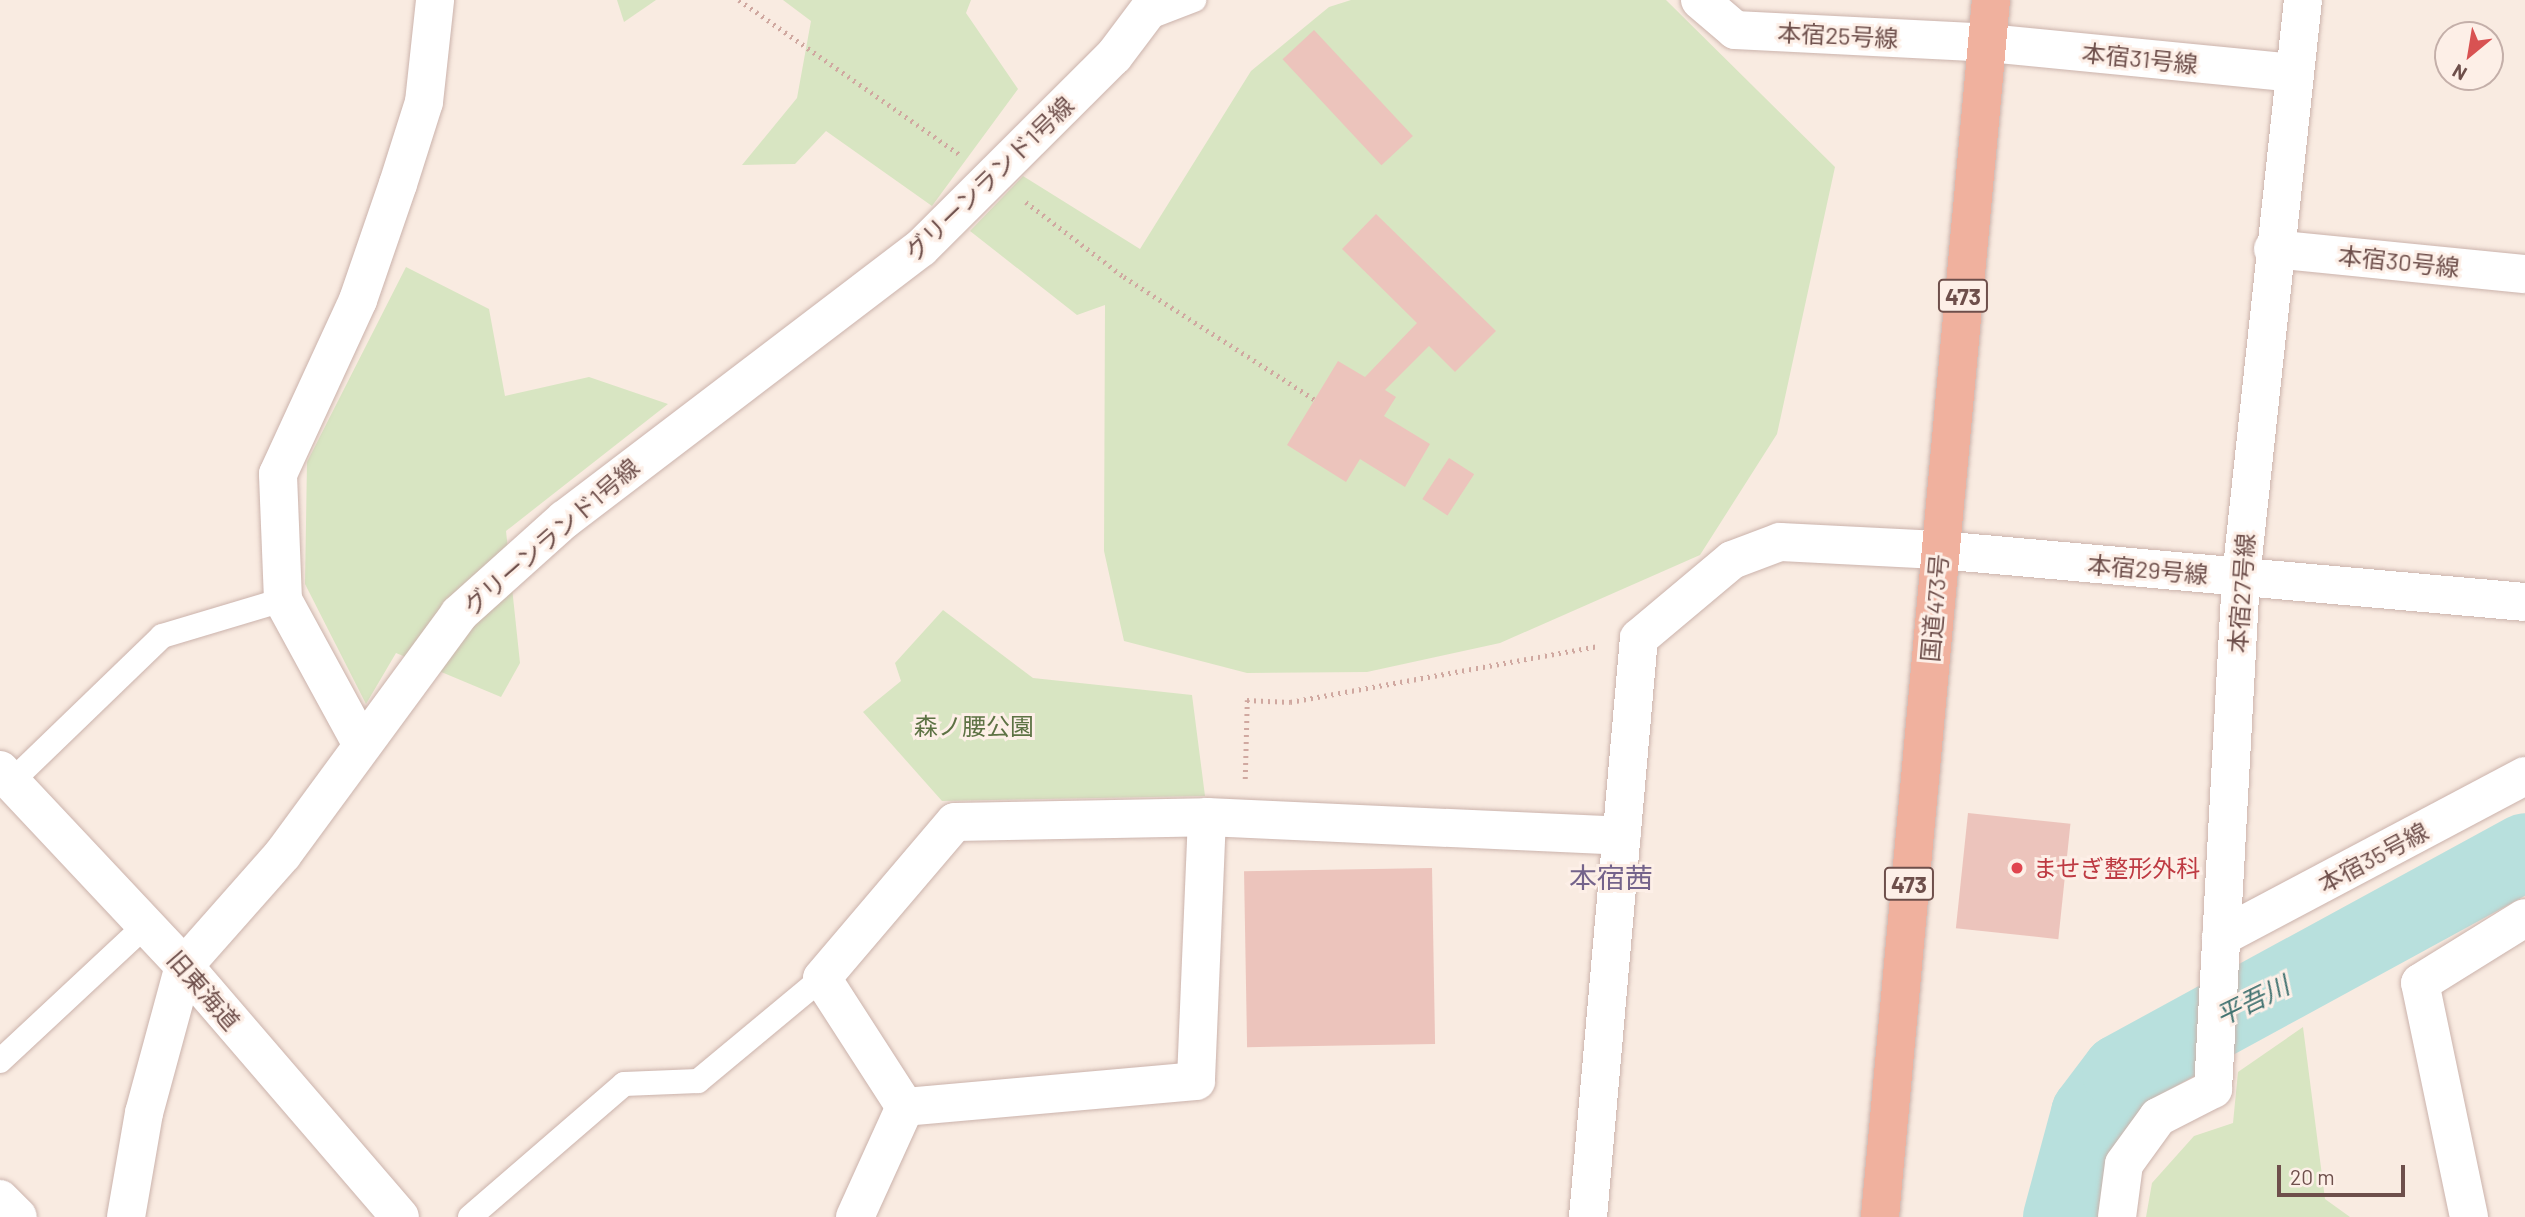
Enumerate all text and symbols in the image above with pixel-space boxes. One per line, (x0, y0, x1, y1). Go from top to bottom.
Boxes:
street label: 本宿25号線 (1777, 17, 1899, 53)
north arrow (2434, 21, 2504, 91)
street label: 本宿31号線 (2081, 38, 2199, 78)
text: N (2448, 60, 2470, 86)
street label: グリーンランド1号線 (898, 90, 1080, 266)
street label: 本宿30号線 (2337, 240, 2461, 282)
road number: 473 (1937, 276, 1989, 316)
street label: グリーンランド1号線 (457, 452, 645, 620)
street label: 本宿27号線 (2222, 532, 2260, 654)
street label: 本宿29号線 (2086, 549, 2210, 589)
street label: 国道473号 (1915, 553, 1953, 663)
park label: 森ノ腰公園 (914, 712, 1034, 740)
street label: 本宿35号線 (2313, 816, 2433, 898)
place label: ませぎ整形外科 (2033, 854, 2201, 882)
marker: ませぎ整形外科 (2007, 858, 2027, 878)
district label: 本宿茜 (1569, 860, 1653, 894)
road number: 473 (1883, 864, 1935, 904)
street label: 旧東海道 (162, 944, 246, 1036)
water label: 平吾川 (2210, 969, 2294, 1031)
scale bar (2280, 1150, 2408, 1194)
text: 20 m (2290, 1164, 2335, 1189)

